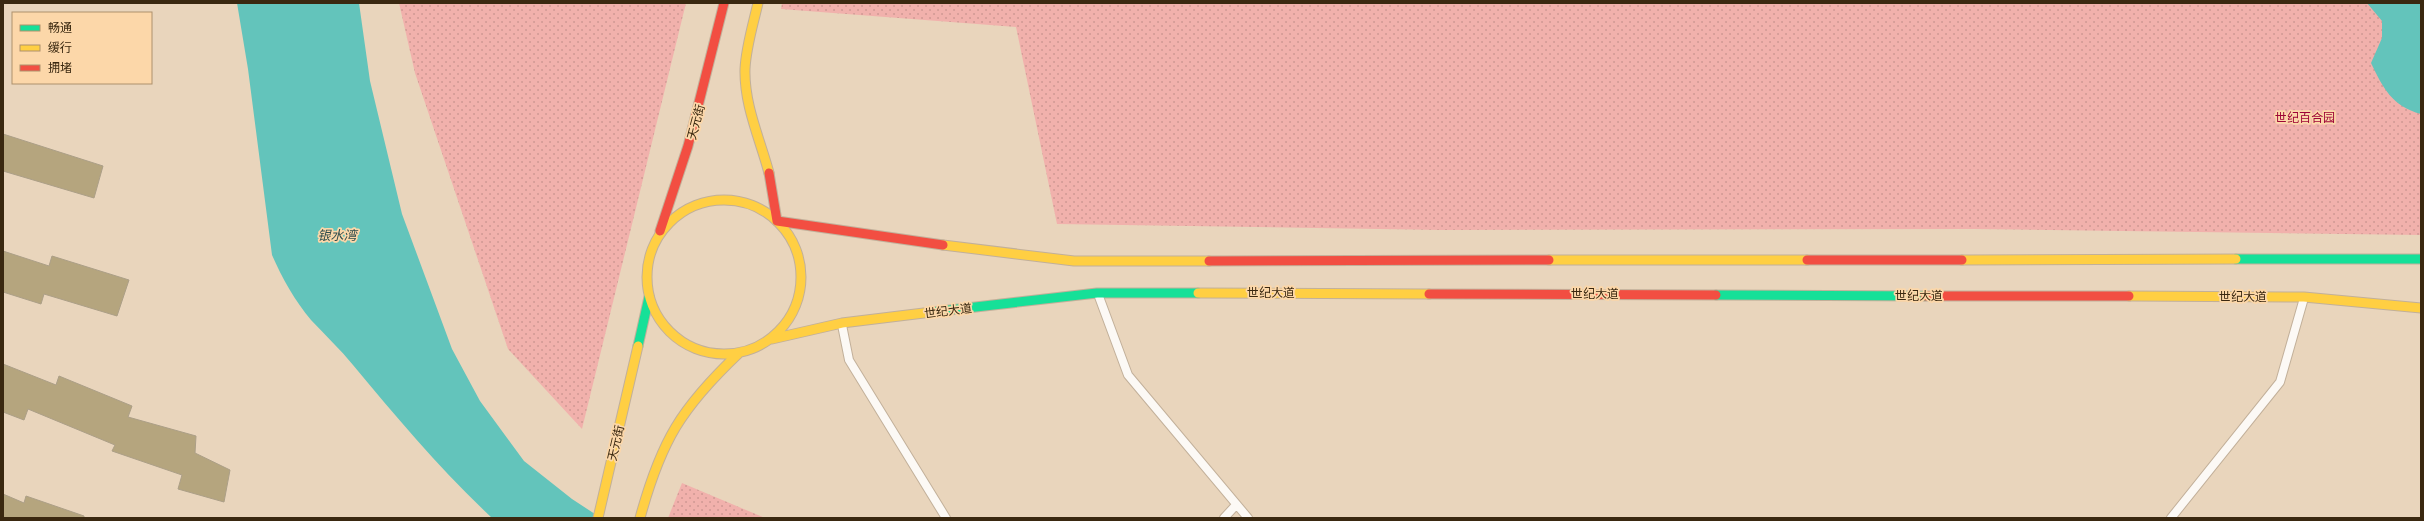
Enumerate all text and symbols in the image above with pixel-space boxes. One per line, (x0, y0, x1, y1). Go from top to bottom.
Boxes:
legend (12, 12, 152, 84)
text: 畅通 (48, 20, 72, 36)
text: 缓行 (48, 40, 72, 56)
text: 拥堵 (48, 60, 72, 76)
street label: 天元街 (684, 103, 708, 141)
park label: 世纪百合园 (2275, 110, 2335, 126)
water label: 银水湾 (317, 227, 358, 245)
street label: 世纪大道 (1247, 285, 1295, 301)
street label: 世纪大道 (1571, 286, 1619, 302)
street label: 世纪大道 (1895, 288, 1943, 304)
street label: 世纪大道 (2219, 289, 2267, 305)
street label: 世纪大道 (923, 300, 973, 322)
street label: 天元街 (604, 424, 628, 462)

